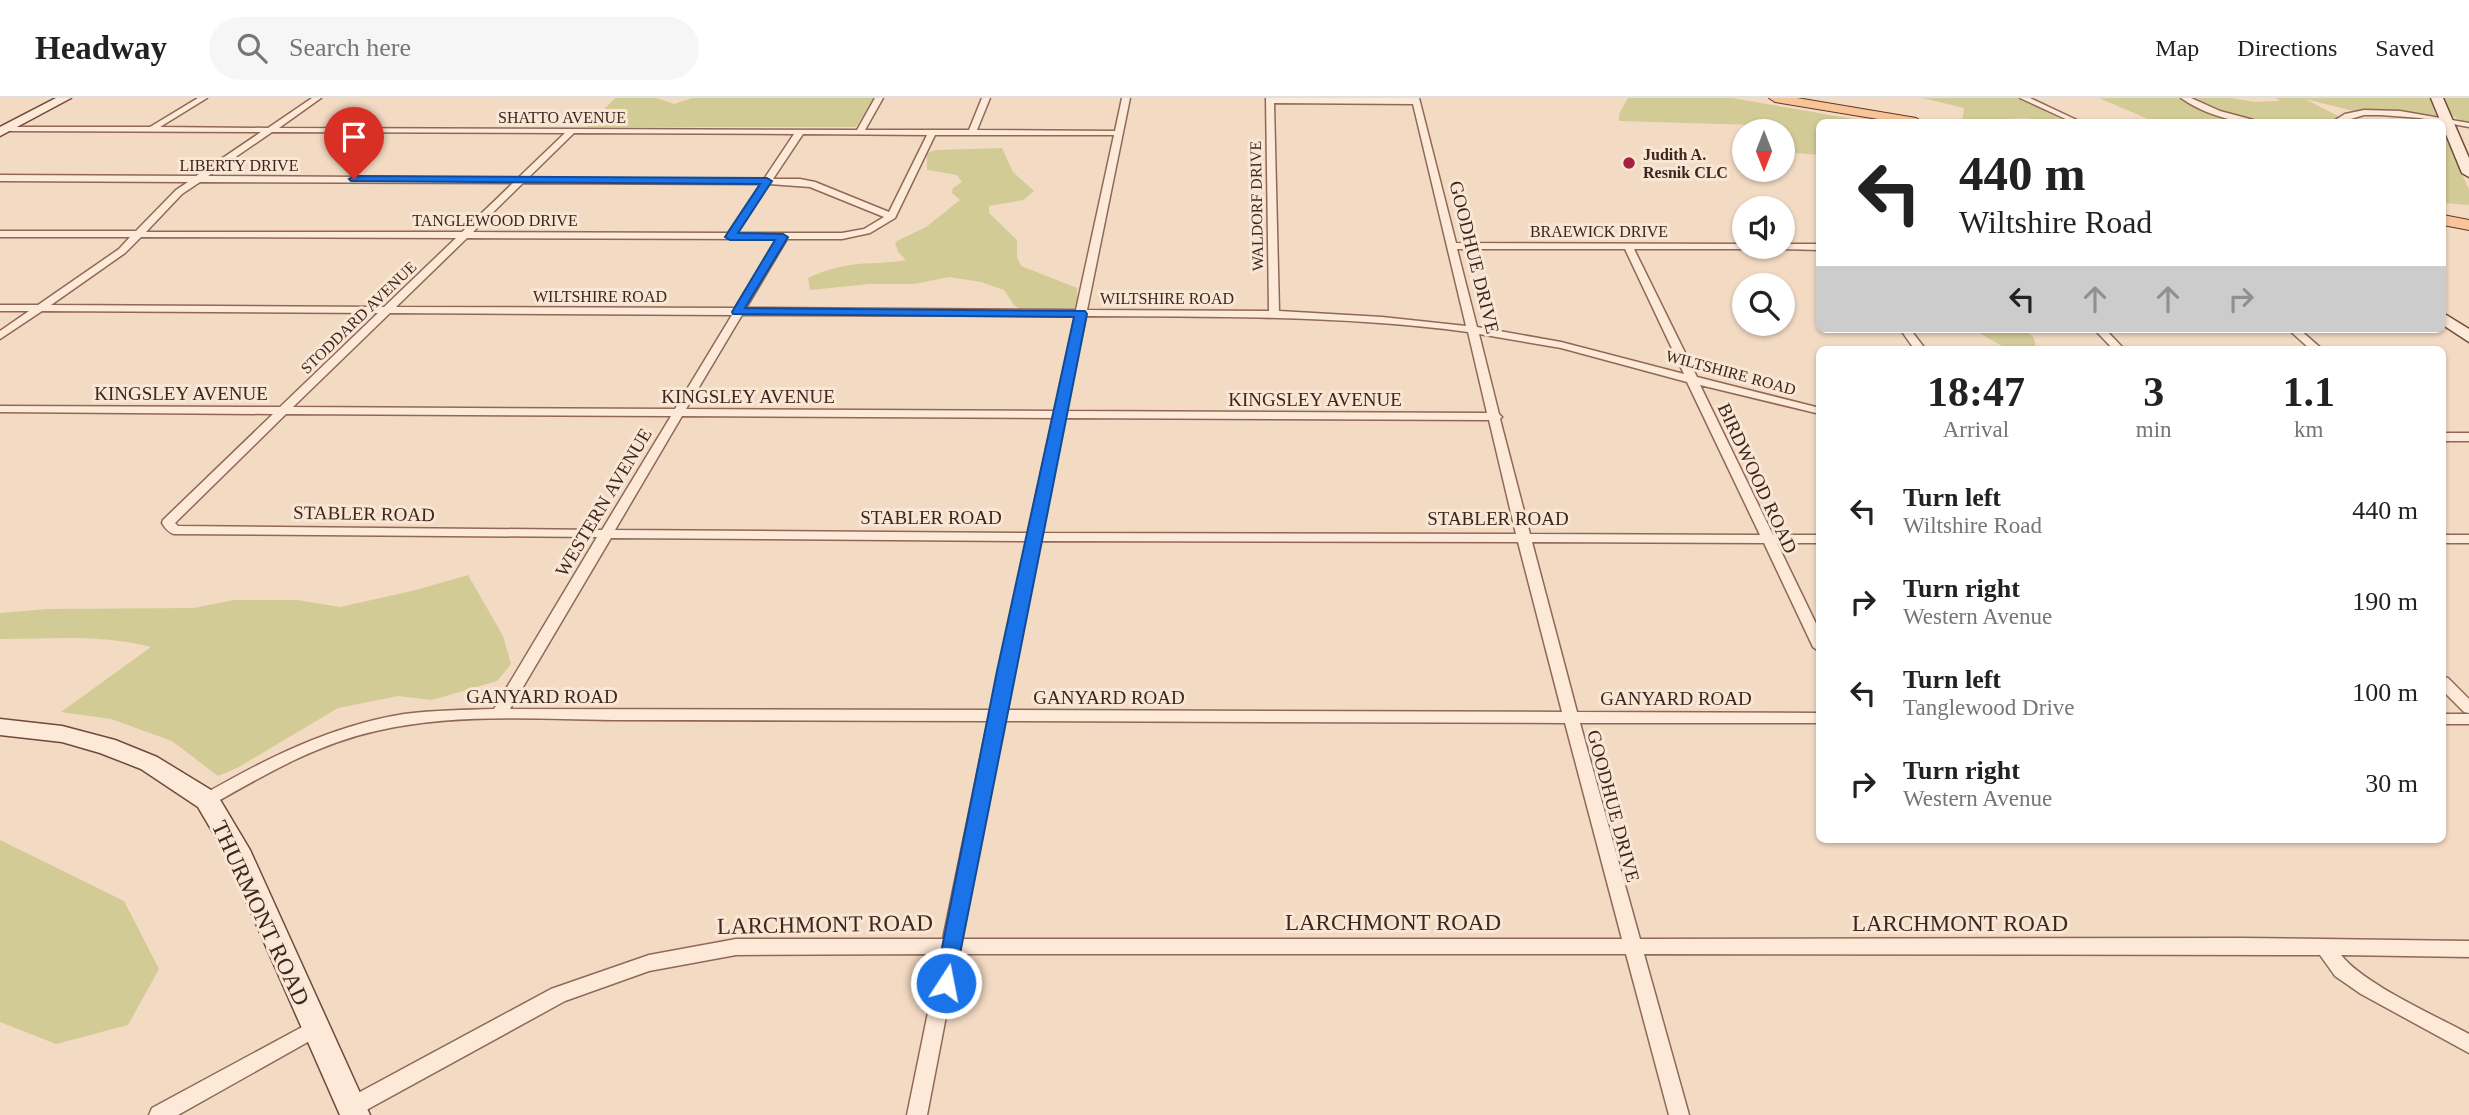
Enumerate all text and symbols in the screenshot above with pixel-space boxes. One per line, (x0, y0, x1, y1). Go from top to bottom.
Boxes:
search box (209, 17, 699, 80)
icon: search (233, 29, 271, 67)
text: Headway (35, 30, 167, 66)
text: Search here (289, 33, 411, 62)
text: Map (2155, 35, 2199, 61)
text: Directions (2237, 35, 2337, 61)
text: Saved (2375, 35, 2434, 61)
pin (324, 107, 384, 179)
street label: SHATTO AVENUE (498, 109, 626, 126)
icon: arrive (335, 118, 373, 156)
north arrow (1732, 119, 1796, 182)
map controls (1732, 119, 1795, 336)
street label: WALDORF DRIVE (1247, 141, 1266, 271)
place label: Judith A. Resnik CLC (1643, 146, 1728, 181)
text: 440 m (1959, 146, 2086, 201)
icon: left (1844, 147, 1935, 238)
marker: Judith A. Resnik CLC (1621, 155, 1637, 171)
street label: LIBERTY DRIVE (180, 157, 298, 174)
street label: GOODHUE DRIVE (1445, 179, 1504, 336)
button: sound (1732, 196, 1795, 259)
text: Wiltshire Road (1959, 204, 2152, 240)
street label: TANGLEWOOD DRIVE (412, 212, 578, 229)
street label: BRAEWICK DRIVE (1530, 223, 1668, 240)
street label: STODDARD AVENUE (297, 258, 420, 377)
button: search (1732, 273, 1795, 336)
icon: left (2003, 280, 2041, 318)
icon: ahead (2076, 280, 2114, 318)
icon: ahead (2149, 280, 2187, 318)
icon: right (2222, 280, 2260, 318)
street label: WILTSHIRE ROAD (533, 288, 667, 305)
street label: WILTSHIRE ROAD (1100, 290, 1234, 307)
street label: WILTSHIRE ROAD (1664, 347, 1798, 398)
text: 18:47 (1927, 369, 2025, 415)
text: 3 (2143, 369, 2164, 415)
text: 1.1 (2283, 369, 2335, 415)
street label: KINGSLEY AVENUE (94, 383, 268, 404)
street label: KINGSLEY AVENUE (661, 386, 835, 407)
street label: KINGSLEY AVENUE (1228, 389, 1402, 410)
street label: BIRDWOOD ROAD (1714, 400, 1802, 557)
text: Arrival (1943, 417, 2009, 442)
text: min (2136, 417, 2172, 442)
text: km (2294, 417, 2323, 442)
street label: WESTERN AVENUE (551, 424, 656, 580)
text: Turn left (1903, 483, 2001, 512)
icon: left (1844, 492, 1882, 530)
text: 440 m (2352, 496, 2418, 525)
street label: STABLER ROAD (293, 502, 435, 525)
street label: STABLER ROAD (860, 507, 1002, 528)
street label: STABLER ROAD (1427, 508, 1569, 529)
text: Wiltshire Road (1903, 513, 2042, 538)
text: Turn right (1903, 574, 2020, 603)
icon: right (1844, 583, 1882, 621)
text: 190 m (2352, 587, 2418, 616)
text: Western Avenue (1903, 604, 2052, 629)
text: Turn left (1903, 665, 2001, 694)
icon: left (1844, 674, 1882, 712)
text: 100 m (2352, 678, 2418, 707)
street label: GANYARD ROAD (466, 686, 618, 707)
street label: GANYARD ROAD (1033, 687, 1185, 708)
street label: GANYARD ROAD (1600, 688, 1752, 709)
text: Tanglewood Drive (1903, 695, 2074, 720)
street label: GOODHUE DRIVE (1583, 728, 1644, 885)
text: Turn right (1903, 756, 2020, 785)
icon: right (1844, 765, 1882, 803)
text: 30 m (2365, 769, 2418, 798)
text: Western Avenue (1903, 786, 2052, 811)
street label: THURMONT ROAD (207, 817, 314, 1010)
street label: LARCHMONT ROAD (717, 910, 933, 939)
street label: LARCHMONT ROAD (1285, 910, 1501, 935)
street label: LARCHMONT ROAD (1852, 911, 2068, 936)
position arrow (909, 946, 983, 1020)

